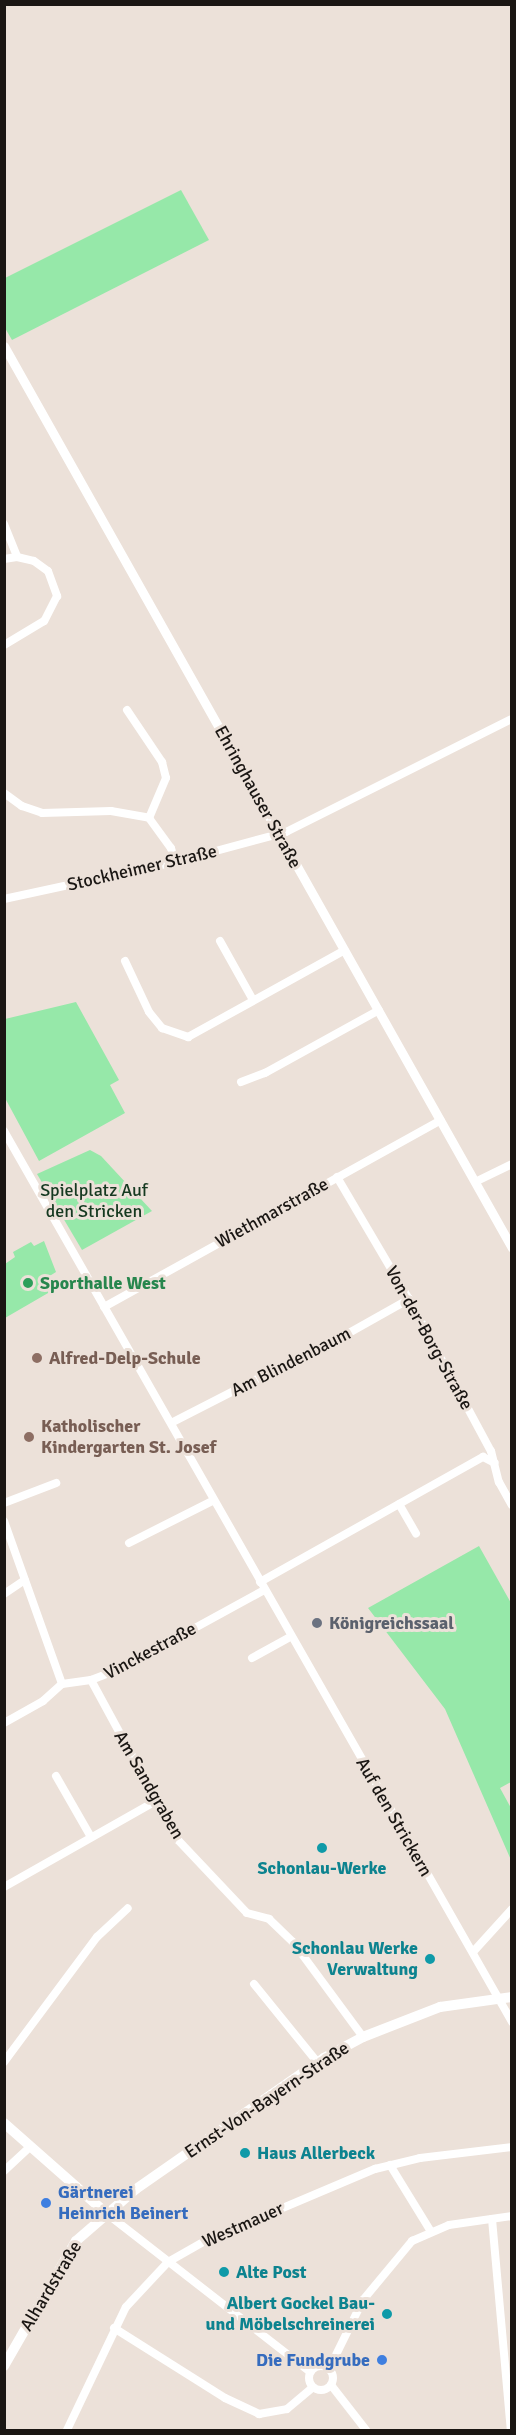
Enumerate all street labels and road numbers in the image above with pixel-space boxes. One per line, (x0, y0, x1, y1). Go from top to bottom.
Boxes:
street label: Ehringhauser Straße (210, 722, 306, 872)
street label: Stockheimer Straße (65, 840, 219, 896)
street label: Wiethmarstraße (212, 1173, 332, 1253)
street label: Von-der-Borg-Straße (381, 1262, 477, 1414)
street label: Am Blindenbaum (228, 1323, 354, 1401)
street label: Vinckestraße (100, 1618, 200, 1684)
street label: Am Sandgraben (109, 1727, 189, 1843)
street label: Auf den Strickern (351, 1754, 437, 1880)
street label: Ernst-Von-Bayern-Straße (181, 2037, 353, 2163)
street label: Westmauer (199, 2198, 287, 2252)
street label: Alhardstraße (16, 2237, 86, 2335)

